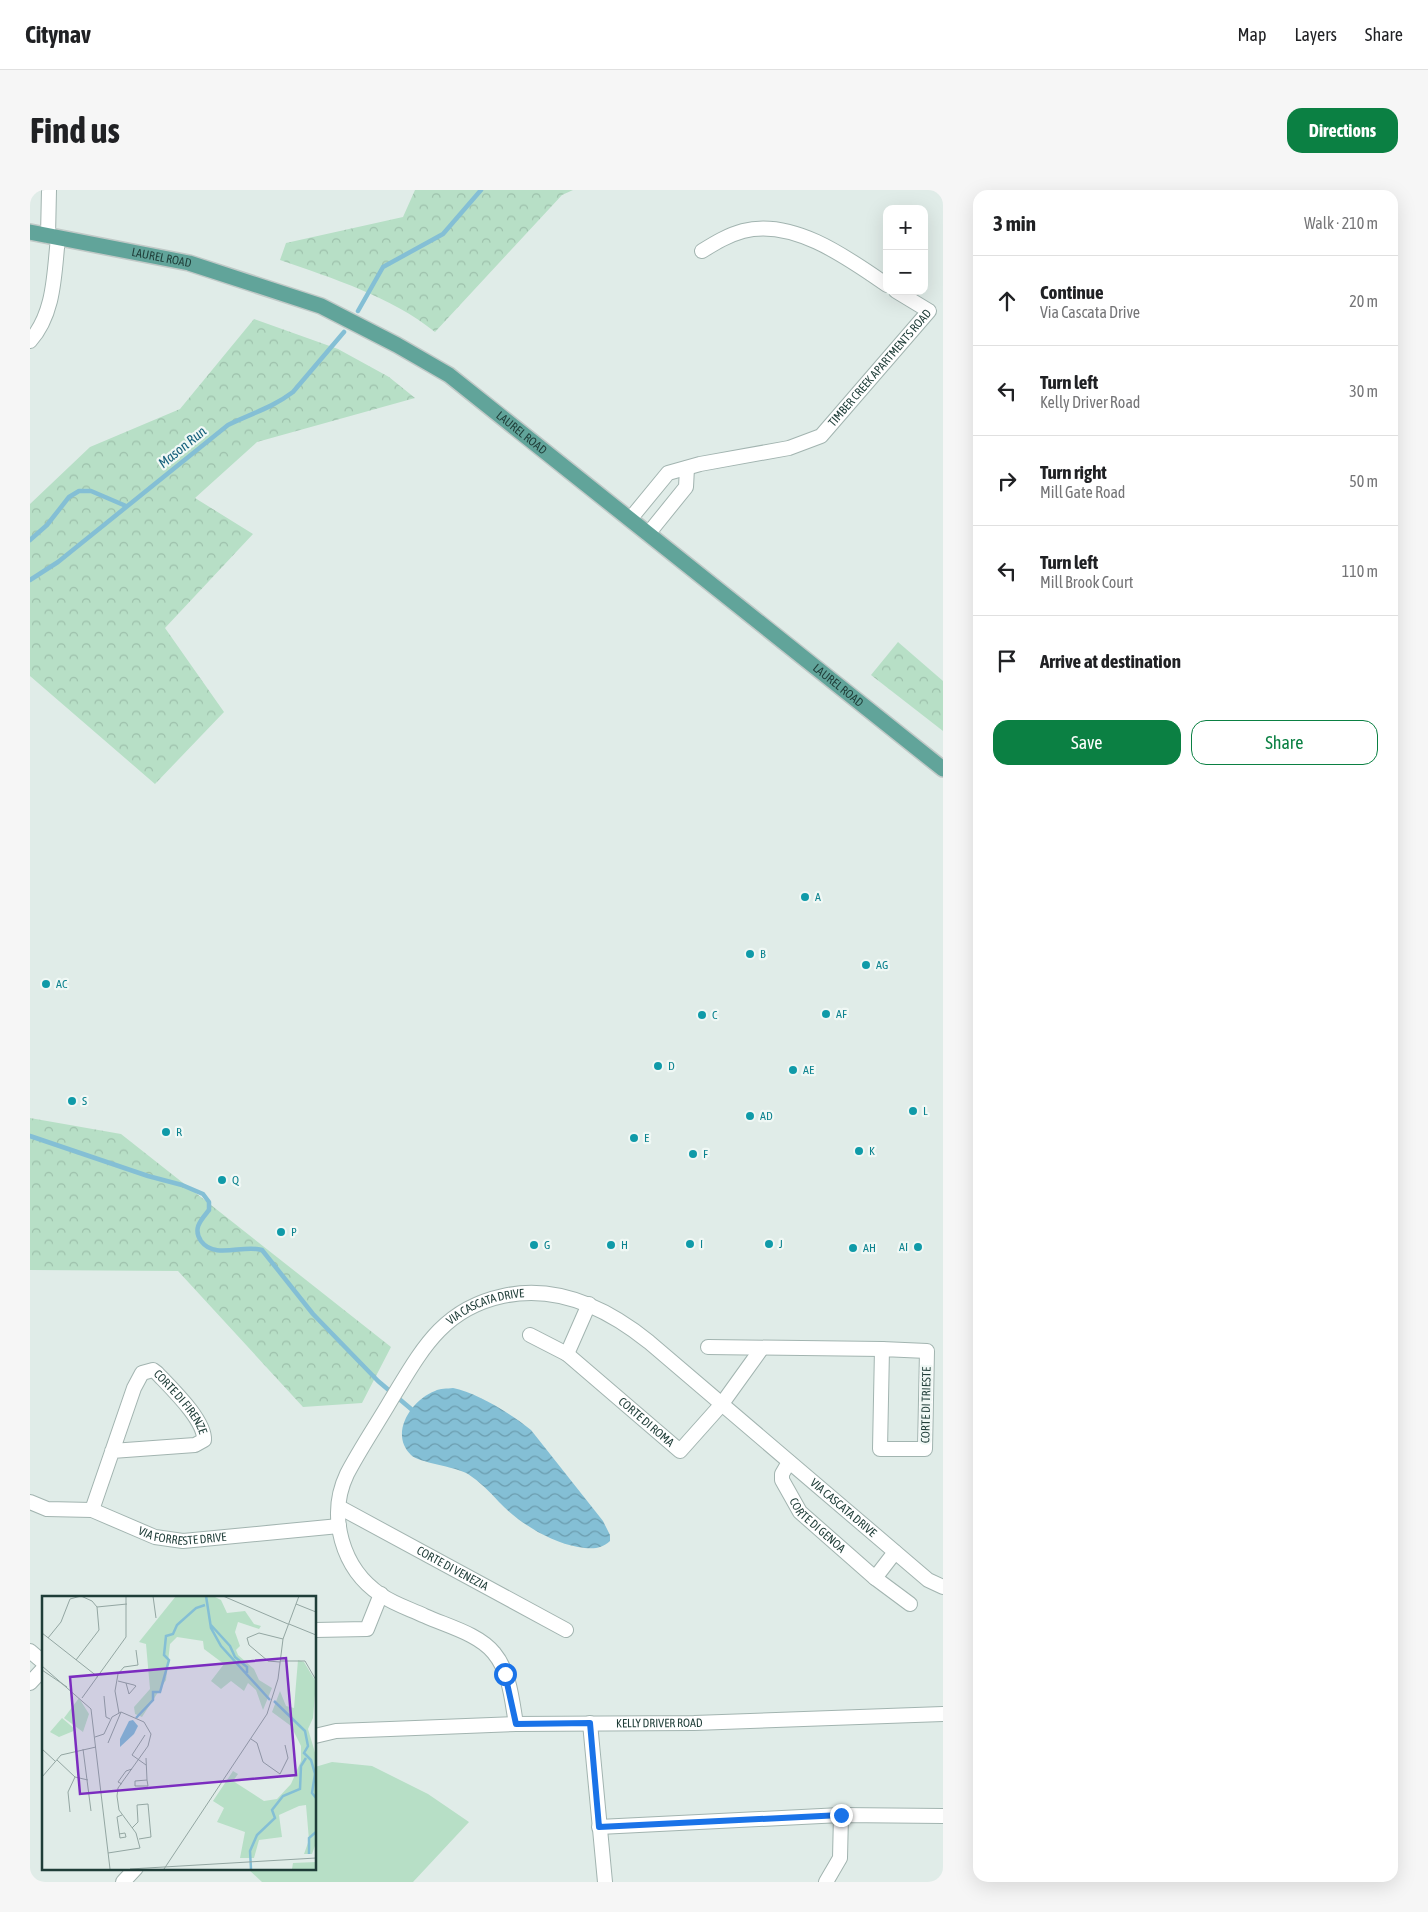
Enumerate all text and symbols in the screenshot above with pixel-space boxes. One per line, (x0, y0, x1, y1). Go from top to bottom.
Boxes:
text: Citynav (25, 21, 91, 48)
text: Map (1237, 24, 1266, 45)
text: Layers (1294, 24, 1337, 45)
text: Share (1365, 24, 1403, 45)
button: Directions (1287, 108, 1398, 153)
text: Find us (30, 110, 120, 150)
map controls (883, 205, 928, 295)
button: + (883, 205, 928, 250)
text: 3 min (993, 211, 1036, 235)
text: Walk · 210 m (1304, 214, 1378, 232)
street label: LAUREL ROAD (130, 245, 193, 270)
button: − (883, 250, 928, 295)
text: Continue (1040, 281, 1104, 303)
icon: ahead (993, 287, 1021, 315)
text: 20 m (1349, 292, 1378, 310)
text: Via Cascata Drive (1040, 303, 1140, 321)
street label: TIMBER CREEK APARTMENTS ROAD (825, 306, 934, 429)
text: Turn left (1040, 371, 1098, 393)
icon: left (993, 377, 1021, 405)
text: 30 m (1349, 382, 1378, 400)
text: Kelly Driver Road (1040, 393, 1140, 411)
street label: LAUREL ROAD (493, 408, 550, 457)
water label: Mason Run (155, 423, 209, 471)
text: Turn right (1040, 461, 1107, 483)
icon: right (993, 467, 1021, 495)
text: 50 m (1349, 472, 1378, 490)
text: Mill Gate Road (1040, 483, 1125, 501)
text: Turn left (1040, 551, 1098, 573)
icon: left (993, 557, 1021, 585)
text: 110 m (1342, 562, 1378, 580)
text: Mill Brook Court (1040, 573, 1133, 591)
icon: arrive (993, 647, 1021, 675)
text: Arrive at destination (1040, 650, 1181, 672)
street label: LAUREL ROAD (810, 661, 866, 710)
button: Save (993, 720, 1181, 765)
button: Share (1191, 720, 1378, 765)
place label: A (815, 890, 821, 904)
marker: A (799, 891, 811, 903)
place label: B (760, 947, 766, 961)
marker: B (744, 948, 756, 960)
place label: AG (876, 958, 888, 972)
marker: AG (860, 959, 872, 971)
place label: AC (56, 977, 68, 991)
marker: AC (40, 978, 52, 990)
place label: AF (836, 1007, 847, 1021)
place label: C (712, 1008, 718, 1022)
marker: AF (820, 1008, 832, 1020)
marker: C (696, 1009, 708, 1021)
place label: D (668, 1059, 675, 1073)
marker: D (652, 1060, 664, 1072)
place label: AE (803, 1063, 814, 1077)
marker: AE (787, 1064, 799, 1076)
place label: S (82, 1094, 87, 1108)
marker: S (66, 1095, 78, 1107)
place label: L (923, 1104, 928, 1118)
marker: L (907, 1105, 919, 1117)
place label: AD (760, 1109, 773, 1123)
marker: AD (744, 1110, 756, 1122)
place label: R (176, 1125, 182, 1139)
marker: R (160, 1126, 172, 1138)
place label: E (644, 1131, 649, 1145)
marker: E (628, 1132, 640, 1144)
place label: K (869, 1144, 875, 1158)
marker: K (853, 1145, 865, 1157)
place label: F (703, 1147, 708, 1161)
marker: F (687, 1148, 699, 1160)
place label: Q (232, 1173, 240, 1187)
marker: Q (216, 1174, 228, 1186)
place label: P (291, 1225, 297, 1239)
marker: P (275, 1226, 287, 1238)
place label: I (700, 1237, 703, 1251)
place label: J (779, 1237, 783, 1251)
place label: G (544, 1238, 550, 1252)
place label: H (621, 1238, 628, 1252)
marker: I (684, 1238, 696, 1250)
marker: J (763, 1238, 775, 1250)
marker: G (528, 1239, 540, 1251)
marker: H (605, 1239, 617, 1251)
place label: AI (899, 1240, 908, 1254)
place label: AH (863, 1241, 876, 1255)
marker: AI (912, 1241, 924, 1253)
marker: AH (847, 1242, 859, 1254)
street label: VIA CASCATA DRIVE (444, 1286, 525, 1328)
street label: CORTE DI FIRENZE (151, 1367, 210, 1436)
street label: CORTE DI TRIESTE (918, 1367, 934, 1443)
street label: CORTE DI ROMA (616, 1394, 677, 1450)
street label: VIA CASCATA DRIVE (807, 1476, 879, 1540)
street label: CORTE DI GENOA (786, 1495, 848, 1556)
street label: VIA FORRESTE DRIVE (136, 1524, 227, 1548)
street label: CORTE DI VENEZIA (414, 1543, 491, 1594)
inset map (42, 1596, 316, 1870)
route start (494, 1663, 517, 1686)
street label: KELLY DRIVER ROAD (616, 1716, 703, 1730)
route end (830, 1804, 853, 1827)

